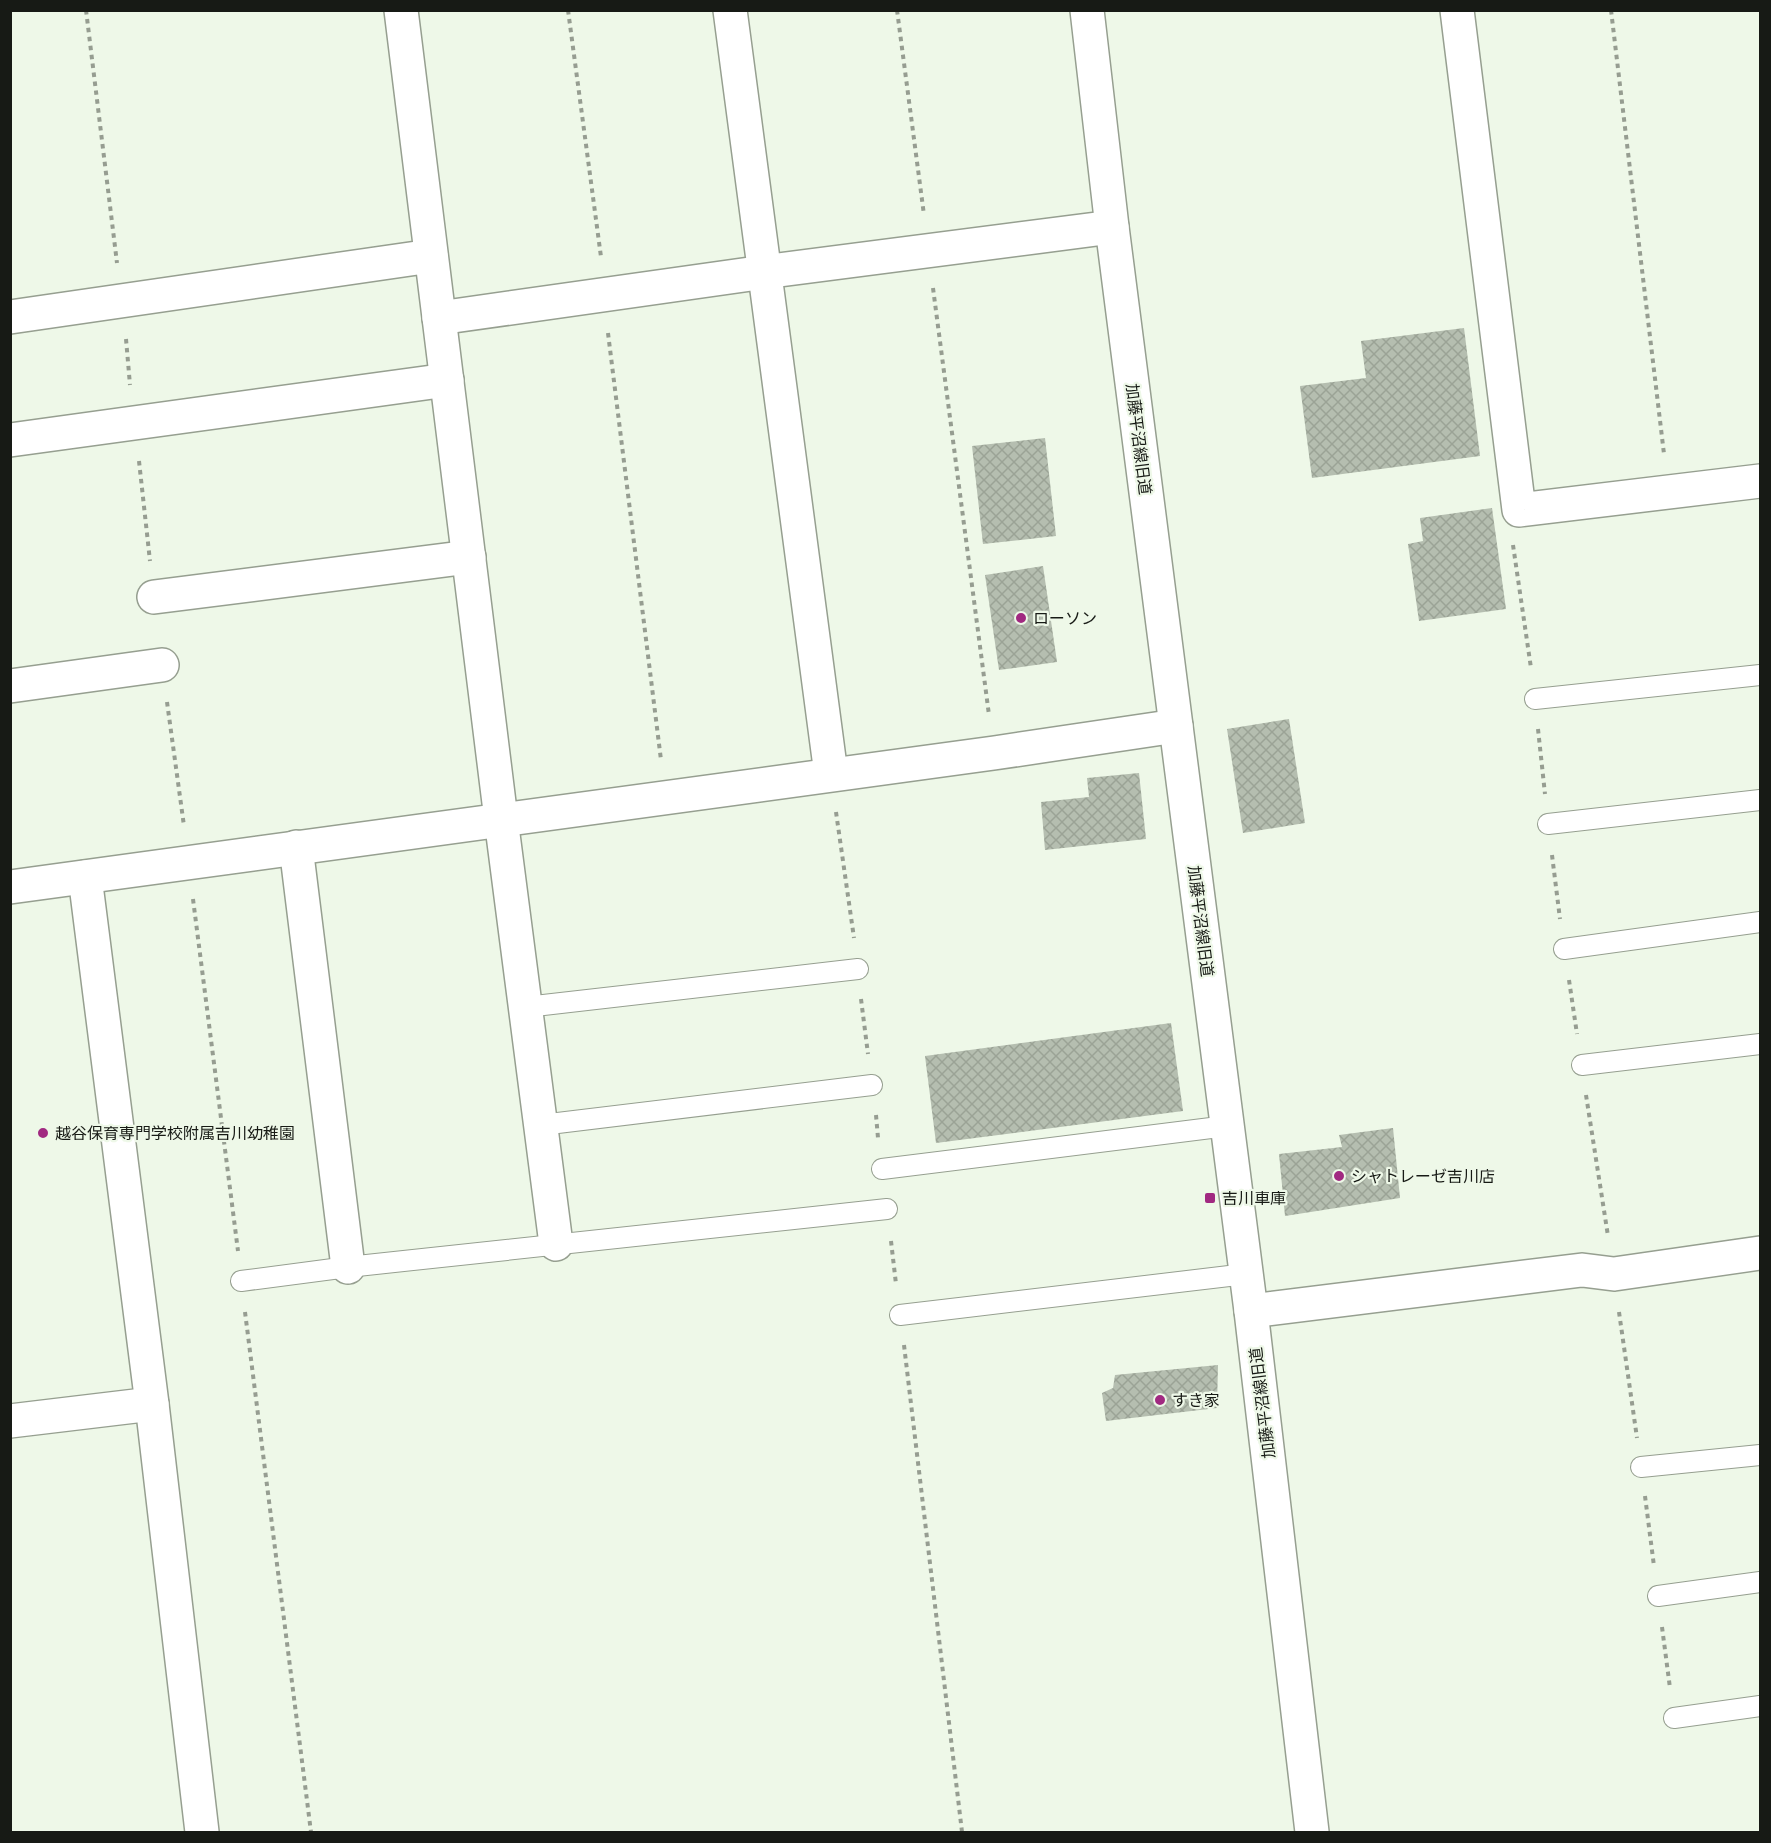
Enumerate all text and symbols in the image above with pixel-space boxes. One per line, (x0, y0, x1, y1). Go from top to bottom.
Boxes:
street label: 加藤平沼線旧道 (1122, 382, 1156, 496)
place label: ローソン (1033, 608, 1097, 628)
marker: ローソン (1014, 611, 1028, 625)
street label: 加藤平沼線旧道 (1184, 864, 1218, 978)
place label: 越谷保育専門学校附属吉川幼稚園 (55, 1123, 295, 1143)
marker: 越谷保育専門学校附属吉川幼稚園 (36, 1126, 50, 1140)
place label: シャトレーゼ吉川店 (1351, 1166, 1495, 1186)
marker: シャトレーゼ吉川店 (1332, 1169, 1346, 1183)
place label: 吉川車庫 (1222, 1188, 1286, 1208)
marker: 吉川車庫 (1203, 1191, 1217, 1205)
street label: 加藤平沼線旧道 (1245, 1346, 1279, 1460)
place label: すき家 (1172, 1390, 1220, 1410)
marker: すき家 (1153, 1393, 1167, 1407)

